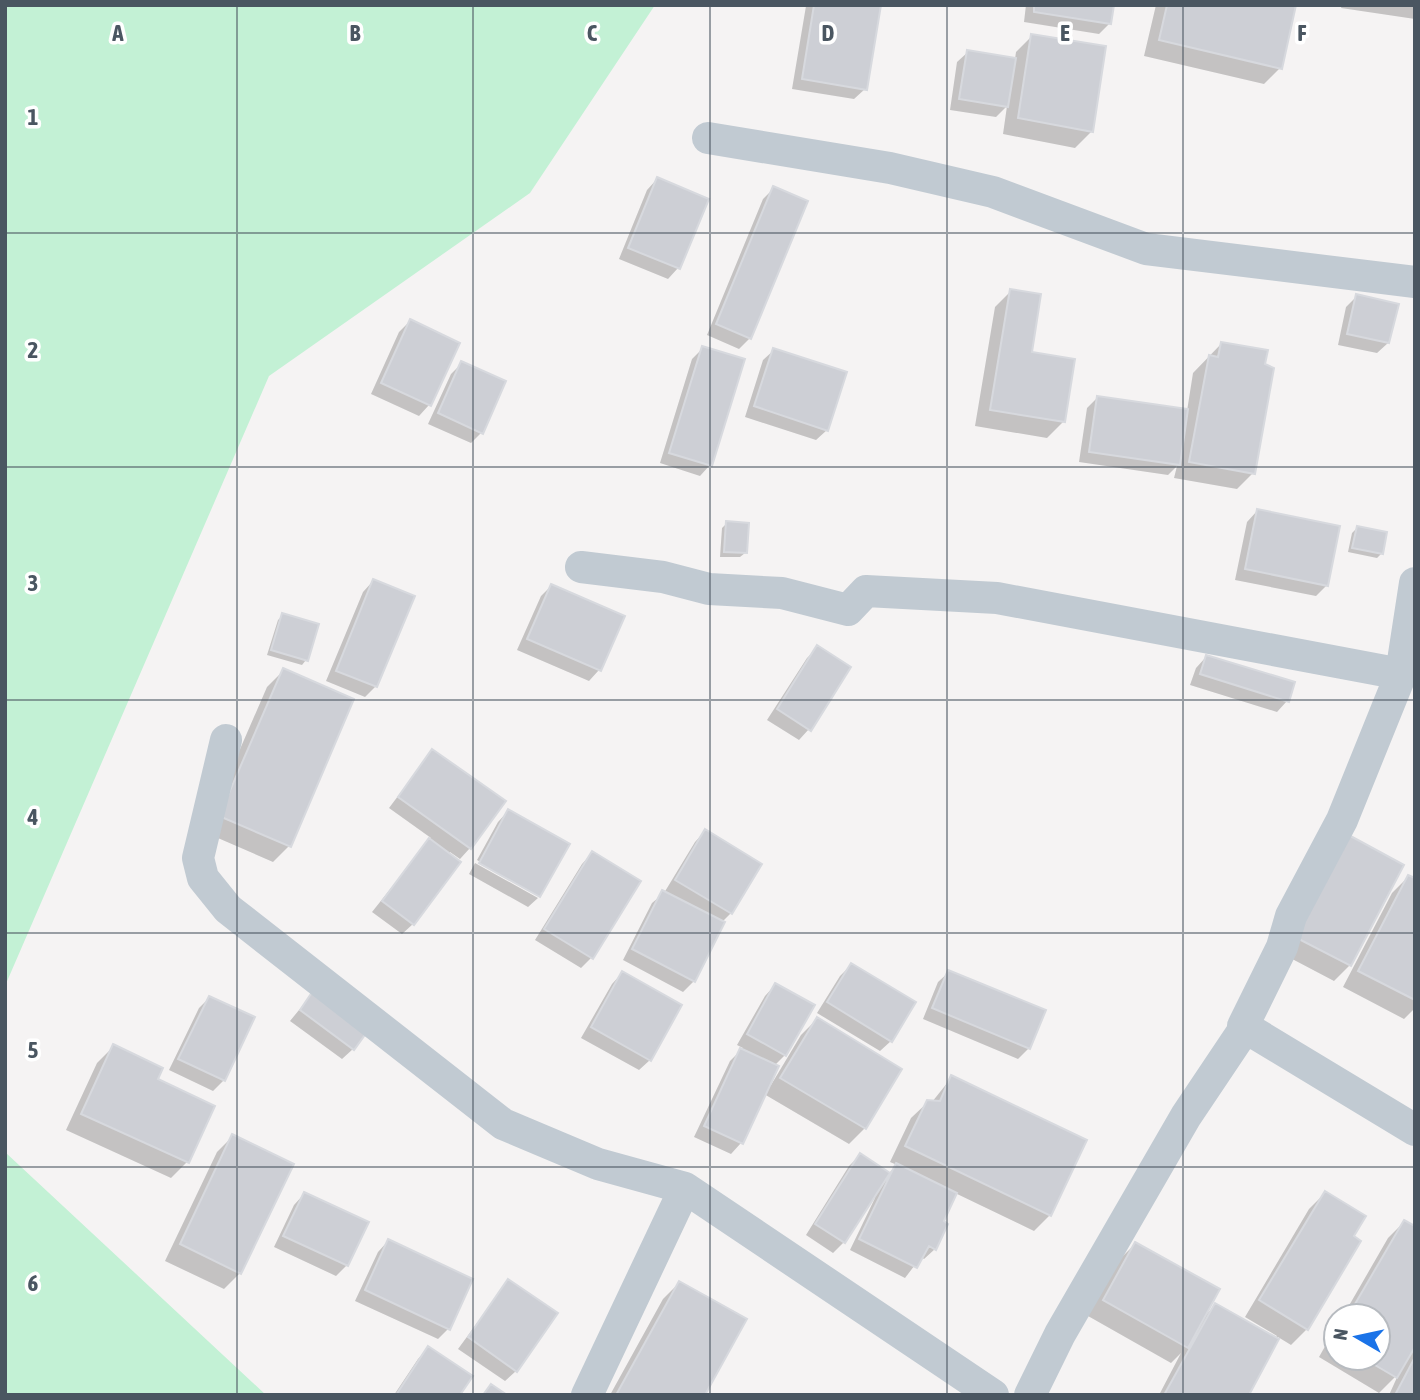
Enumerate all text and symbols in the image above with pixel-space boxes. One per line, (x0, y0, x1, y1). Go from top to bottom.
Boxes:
text: A (111, 20, 124, 46)
text: B (350, 20, 361, 46)
text: C (587, 20, 598, 46)
text: D (822, 20, 835, 46)
text: E (1060, 20, 1070, 46)
text: F (1297, 20, 1307, 46)
text: 1 (28, 104, 39, 130)
text: 2 (28, 337, 38, 363)
text: 3 (28, 570, 38, 596)
text: 4 (27, 804, 39, 830)
text: 5 (28, 1037, 39, 1063)
text: 6 (28, 1270, 39, 1296)
north arrow (1322, 1302, 1392, 1372)
text: N (1328, 1327, 1352, 1342)

